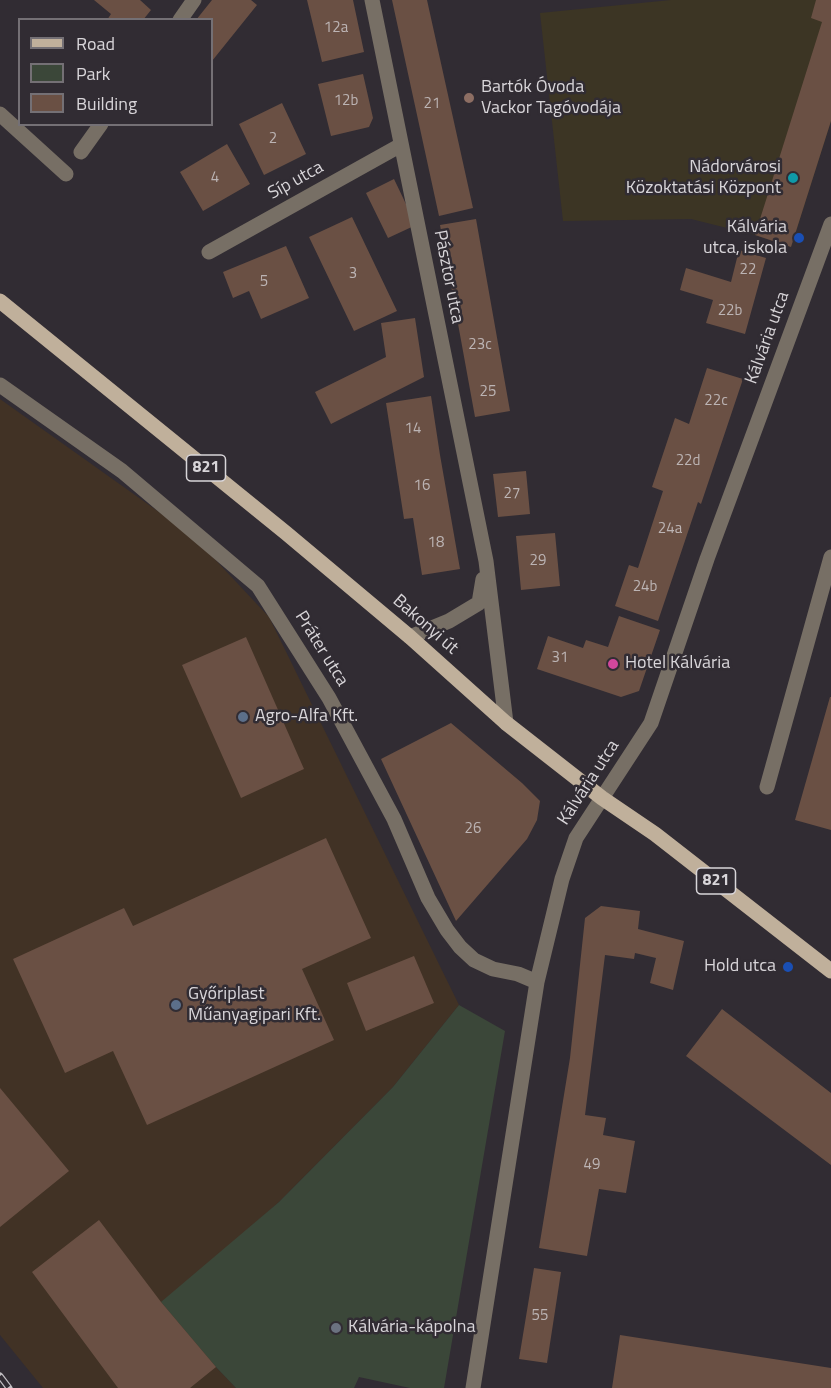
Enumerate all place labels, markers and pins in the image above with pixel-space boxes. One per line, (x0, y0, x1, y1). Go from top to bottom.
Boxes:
place label: Bartók Óvoda Vackor Tagóvodája (481, 77, 621, 119)
marker: Bartók Óvoda Vackor Tagóvodája (462, 91, 476, 105)
place label: Nádorvárosi Közoktatási Központ (626, 157, 781, 200)
marker: Nádorvárosi Közoktatási Központ (786, 171, 800, 185)
place label: Kálvária utca, iskola (703, 217, 787, 260)
marker: Kálvária utca, iskola (792, 231, 806, 245)
place label: Hotel Kálvária (625, 653, 730, 675)
marker: Hotel Kálvária (606, 657, 620, 671)
place label: Agro-Alfa Kft. (255, 706, 358, 728)
marker: Agro-Alfa Kft. (236, 710, 250, 724)
place label: Hold utca (704, 956, 776, 978)
marker: Hold utca (781, 960, 795, 974)
place label: Győriplast Műanyagipari Kft. (188, 984, 321, 1026)
marker: Győriplast Műanyagipari Kft. (169, 998, 183, 1012)
place label: Kálvária-kápolna (348, 1317, 475, 1339)
marker: Kálvária-kápolna (329, 1321, 343, 1335)

